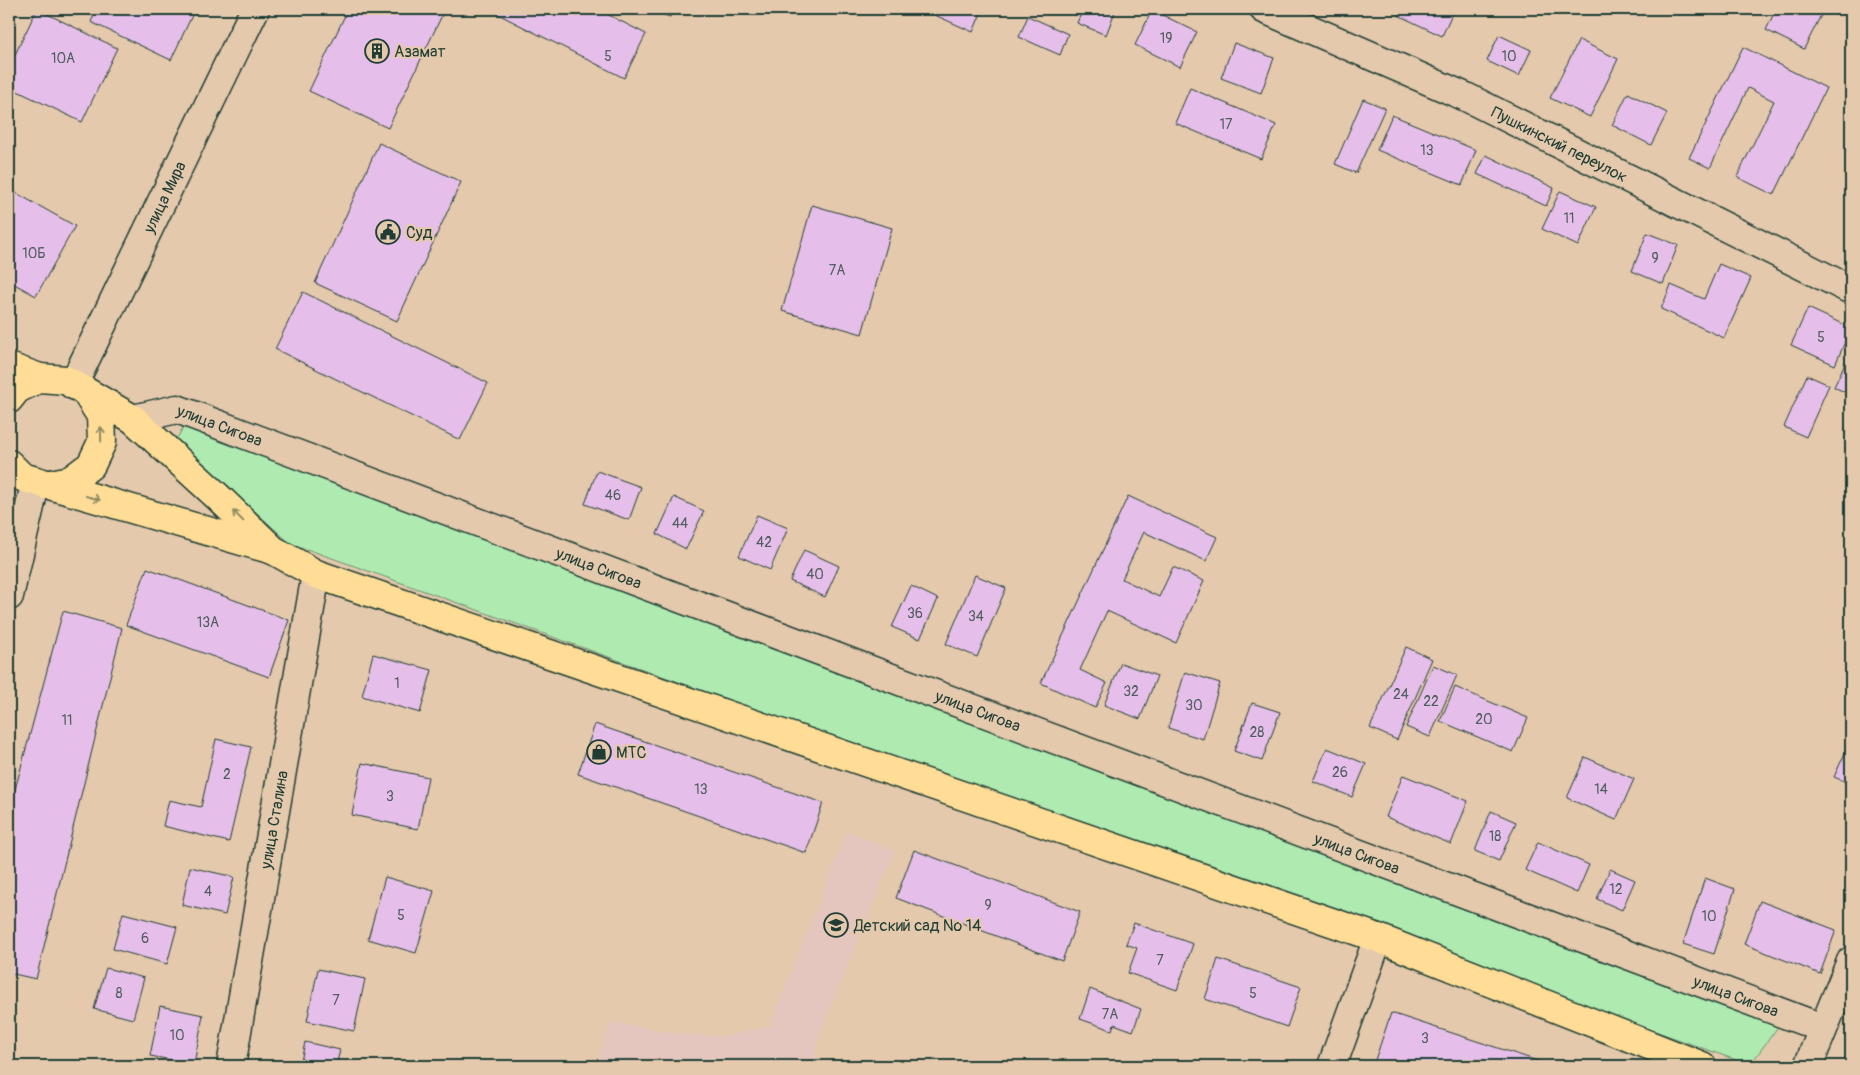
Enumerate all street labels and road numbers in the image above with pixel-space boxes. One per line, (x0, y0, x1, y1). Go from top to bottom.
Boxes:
street label: Пушкинский переулок (1488, 102, 1630, 187)
street label: улица Мира (139, 158, 191, 237)
street label: улица Сигова (173, 401, 265, 451)
street label: улица Сигова (552, 543, 644, 594)
street label: улица Сигова (931, 686, 1023, 737)
street label: улица Сталина (256, 769, 293, 872)
street label: улица Сигова (1310, 828, 1402, 879)
street label: улица Сигова (1689, 971, 1781, 1022)

